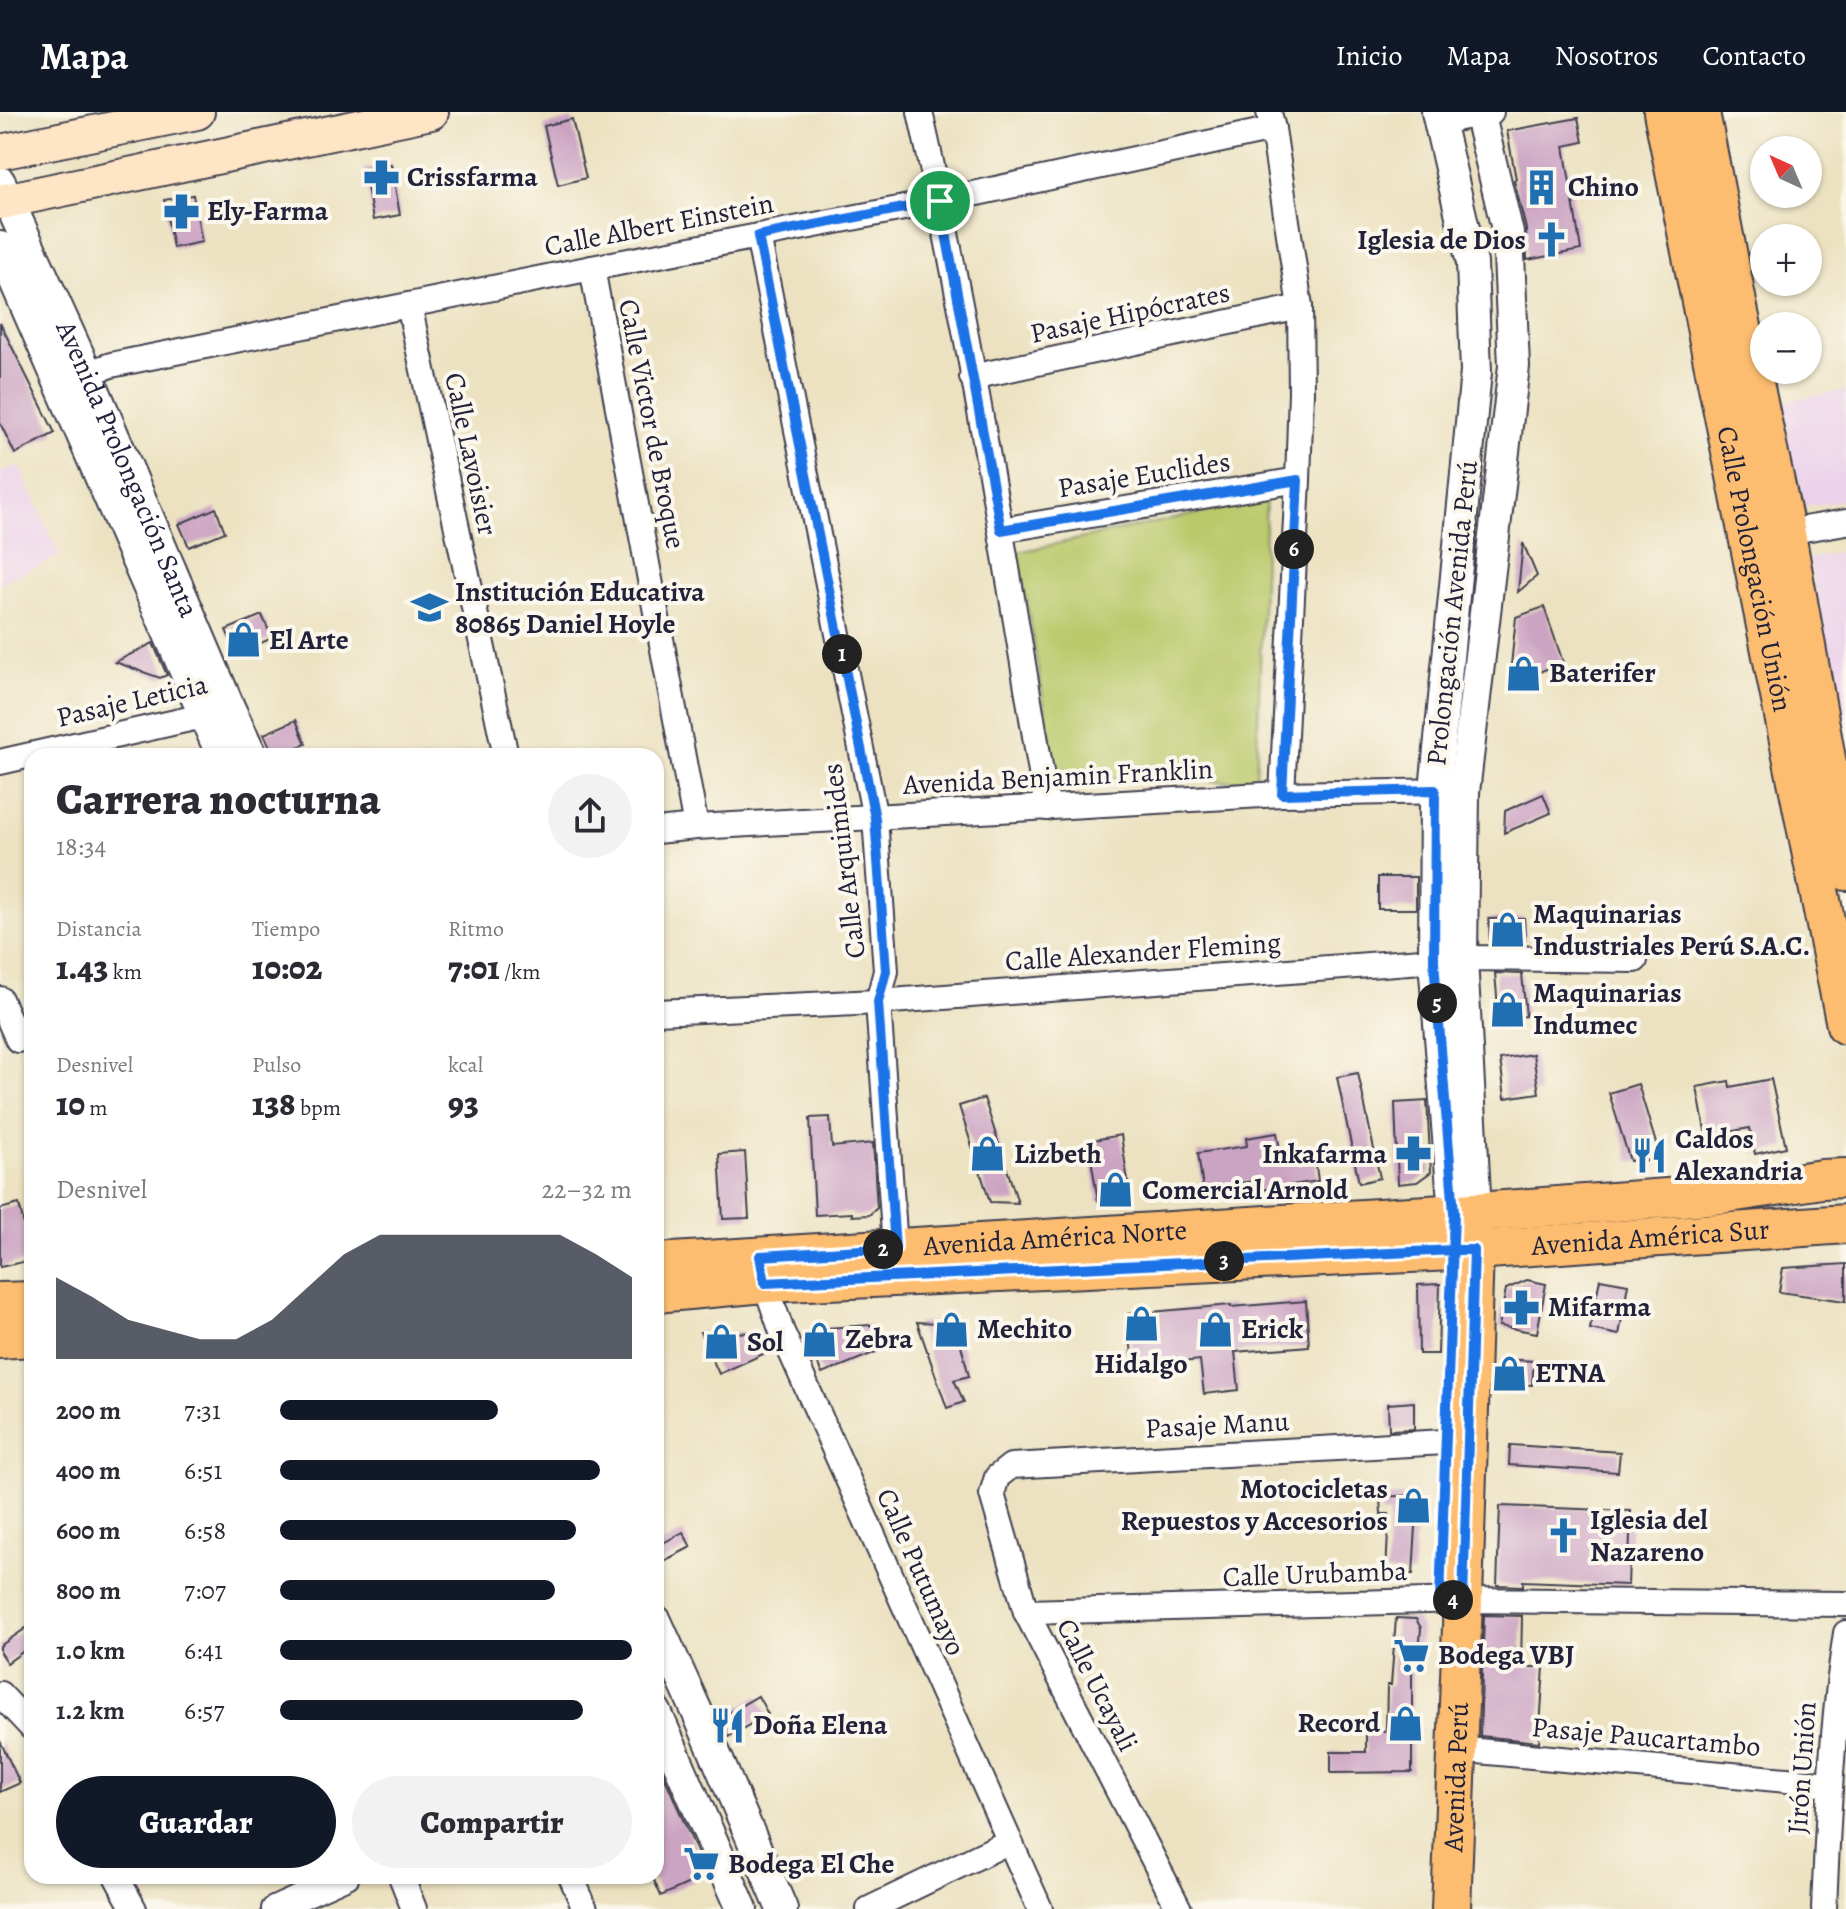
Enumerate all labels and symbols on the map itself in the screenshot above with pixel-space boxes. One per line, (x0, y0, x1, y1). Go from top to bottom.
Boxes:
north arrow (1750, 136, 1822, 208)
pharmacy icon: Crissfarma (362, 158, 400, 196)
place label: Crissfarma (407, 158, 538, 196)
pin (906, 167, 974, 235)
building icon: Chino (1523, 168, 1561, 206)
place label: Chino (1568, 168, 1639, 206)
street label: Calle Albert Einstein (541, 184, 777, 266)
pharmacy icon: Ely-Farma (162, 192, 200, 230)
place label: Ely-Farma (207, 192, 329, 230)
place label: Iglesia de Dios (1357, 221, 1526, 259)
church icon: Iglesia de Dios (1533, 221, 1571, 259)
street label: Pasaje Hipócrates (1027, 273, 1233, 353)
street label: Calle Victor de Broque (609, 296, 695, 552)
street label: Avenida Prolongación Santa (46, 314, 208, 623)
street label: Calle Lavoisier (435, 369, 507, 539)
street label: Calle Prolongación Unión (1707, 423, 1802, 715)
street label: Pasaje Euclides (1055, 443, 1233, 507)
street label: Prolongación Avenida Perú (1417, 458, 1487, 768)
pin: 6 (1274, 529, 1314, 569)
place label: Institución Educativa 80865 Daniel Hoyle (455, 573, 705, 643)
school or university icon: Institución Educativa 80865 Daniel Hoyle (410, 589, 448, 627)
shop icon: El Arte (224, 621, 262, 659)
place label: El Arte (269, 621, 349, 659)
pin: 1 (822, 634, 862, 674)
shop icon: Baterifer (1504, 654, 1542, 692)
place label: Baterifer (1549, 654, 1656, 692)
street label: Pasaje Leticia (53, 665, 211, 737)
street label: Avenida Benjamin Franklin (901, 750, 1214, 804)
street label: Calle Arquimides (813, 761, 875, 961)
place label: Maquinarias Industriales Perú S.A.C. (1533, 895, 1810, 965)
shop icon: Maquinarias Industriales Perú S.A.C. (1488, 911, 1526, 949)
street label: Calle Alexander Fleming (1004, 923, 1282, 981)
place label: Maquinarias Indumec (1533, 974, 1682, 1044)
pin: 5 (1417, 983, 1457, 1023)
shop icon: Maquinarias Indumec (1488, 990, 1526, 1028)
place label: Caldos Alexandria (1674, 1120, 1804, 1190)
shop icon: Lizbeth (969, 1135, 1007, 1173)
place label: Lizbeth (1014, 1135, 1102, 1173)
place label: Inkafarma (1262, 1135, 1387, 1173)
pharmacy icon: Inkafarma (1394, 1135, 1432, 1173)
restaurant icon: Caldos Alexandria (1630, 1136, 1668, 1174)
shop icon: Comercial Arnold (1097, 1171, 1135, 1209)
place label: Comercial Arnold (1142, 1171, 1349, 1209)
street label: Avenida América Sur (1529, 1210, 1771, 1265)
street label: Avenida América Norte (921, 1211, 1188, 1265)
pin: 2 (863, 1229, 903, 1269)
pin: 3 (1204, 1241, 1244, 1281)
pharmacy icon: Mifarma (1503, 1288, 1541, 1326)
place label: Mifarma (1548, 1288, 1651, 1326)
shop icon: Hidalgo (1122, 1305, 1160, 1343)
shop icon: Mechito (932, 1310, 970, 1348)
place label: Mechito (977, 1310, 1072, 1348)
shop icon: Erick (1196, 1310, 1234, 1348)
place label: Erick (1241, 1310, 1304, 1348)
shop icon: Zebra (800, 1320, 838, 1358)
place label: Zebra (845, 1320, 913, 1358)
shop icon: Sol (702, 1323, 740, 1361)
place label: Sol (747, 1323, 784, 1361)
place label: Hidalgo (1094, 1345, 1188, 1383)
shop icon: ETNA (1490, 1354, 1528, 1392)
place label: ETNA (1535, 1354, 1606, 1392)
street label: Pasaje Manu (1144, 1402, 1291, 1448)
place label: Motocicletas Repuestos y Accesorios (1121, 1470, 1388, 1540)
street label: Calle Putumayo (867, 1482, 975, 1662)
shop icon: Motocicletas Repuestos y Accesorios (1395, 1486, 1433, 1524)
place label: Iglesia del Nazareno (1590, 1501, 1708, 1571)
church icon: Iglesia del Nazareno (1545, 1517, 1583, 1555)
street label: Calle Urubamba (1222, 1552, 1408, 1596)
pin: 4 (1433, 1580, 1473, 1620)
street label: Calle Ucayali (1047, 1612, 1147, 1758)
supermarket icon: Bodega VBJ (1393, 1636, 1431, 1674)
place label: Bodega VBJ (1438, 1636, 1574, 1674)
street label: Jirón Unión (1778, 1700, 1826, 1836)
street label: Avenida Perú (1434, 1701, 1478, 1854)
place label: Record (1298, 1704, 1381, 1742)
shop icon: Record (1387, 1704, 1425, 1742)
restaurant icon: Doña Elena (708, 1706, 746, 1744)
place label: Doña Elena (753, 1706, 888, 1744)
street label: Pasaje Paucartambo (1530, 1708, 1762, 1766)
supermarket icon: Bodega El Che (683, 1845, 721, 1883)
place label: Bodega El Che (728, 1845, 895, 1883)

